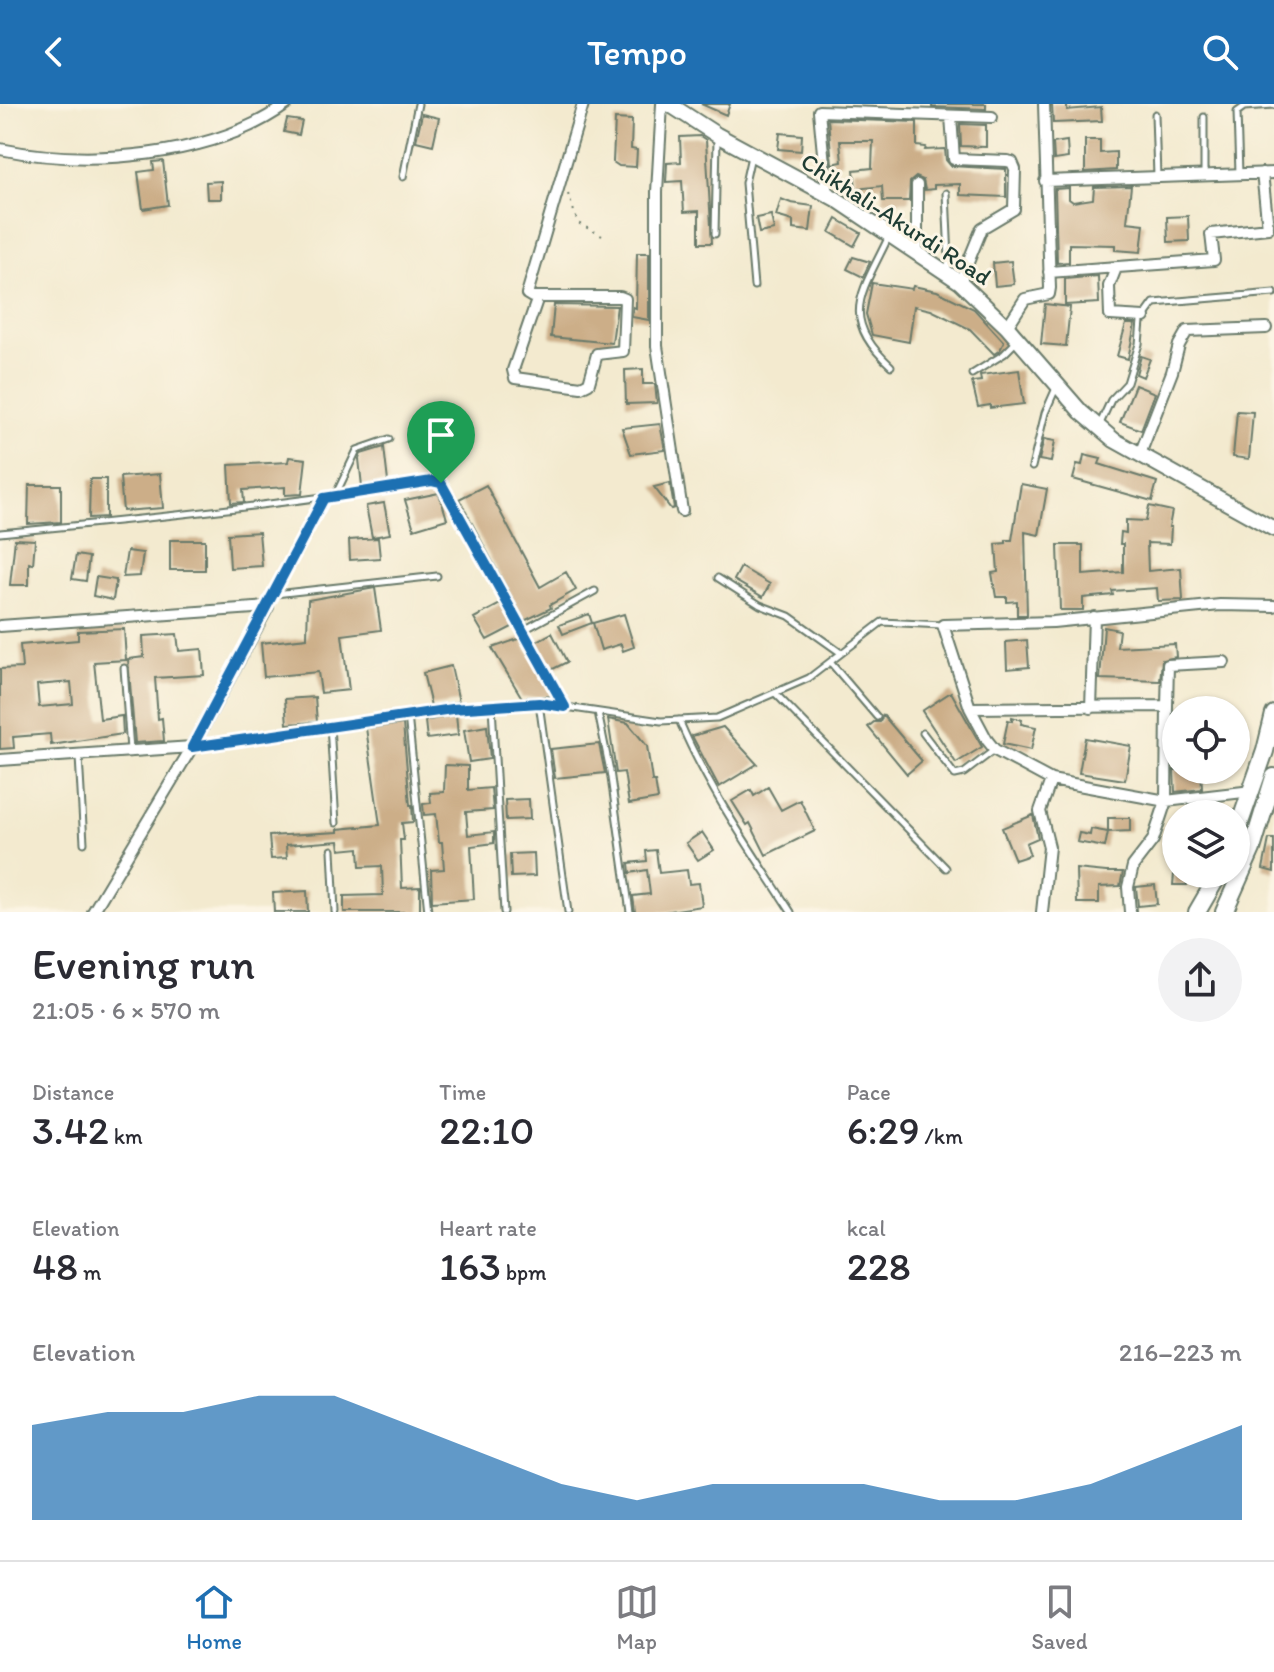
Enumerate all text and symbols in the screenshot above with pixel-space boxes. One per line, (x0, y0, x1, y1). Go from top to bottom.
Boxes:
icon: back (32, 30, 76, 74)
icon: search (1198, 30, 1242, 74)
text: Tempo (587, 31, 687, 74)
street label: Chikhali-Akurdi Road (796, 146, 997, 291)
pin (407, 401, 475, 483)
icon: arrive (419, 413, 463, 457)
map controls (1162, 696, 1250, 888)
button: locate (1162, 696, 1250, 784)
button: layers (1162, 800, 1250, 888)
text: Evening run (32, 937, 255, 990)
button: share (1158, 938, 1242, 1022)
text: 21:05 · 6 × 570 m (32, 994, 220, 1026)
text: Distance (32, 1079, 114, 1106)
text: Time (439, 1079, 486, 1106)
text: Pace (847, 1079, 891, 1106)
text: 3.42 (32, 1106, 109, 1154)
text: 22:10 (439, 1106, 534, 1154)
text: 6:29 (847, 1106, 920, 1154)
text: km (109, 1123, 143, 1150)
text: /km (920, 1123, 963, 1150)
text: Elevation (32, 1215, 119, 1242)
text: Heart rate (439, 1215, 537, 1242)
text: kcal (847, 1215, 886, 1242)
text: 48 (32, 1242, 78, 1290)
text: 163 (439, 1242, 501, 1290)
text: 228 (847, 1242, 911, 1290)
text: m (78, 1259, 101, 1286)
text: bpm (501, 1259, 547, 1286)
text: Elevation (32, 1336, 135, 1368)
text: 216–223 m (1119, 1336, 1242, 1368)
tab: Home (186, 1580, 242, 1655)
tab: Map (615, 1580, 659, 1655)
tab: Saved (1031, 1580, 1088, 1655)

